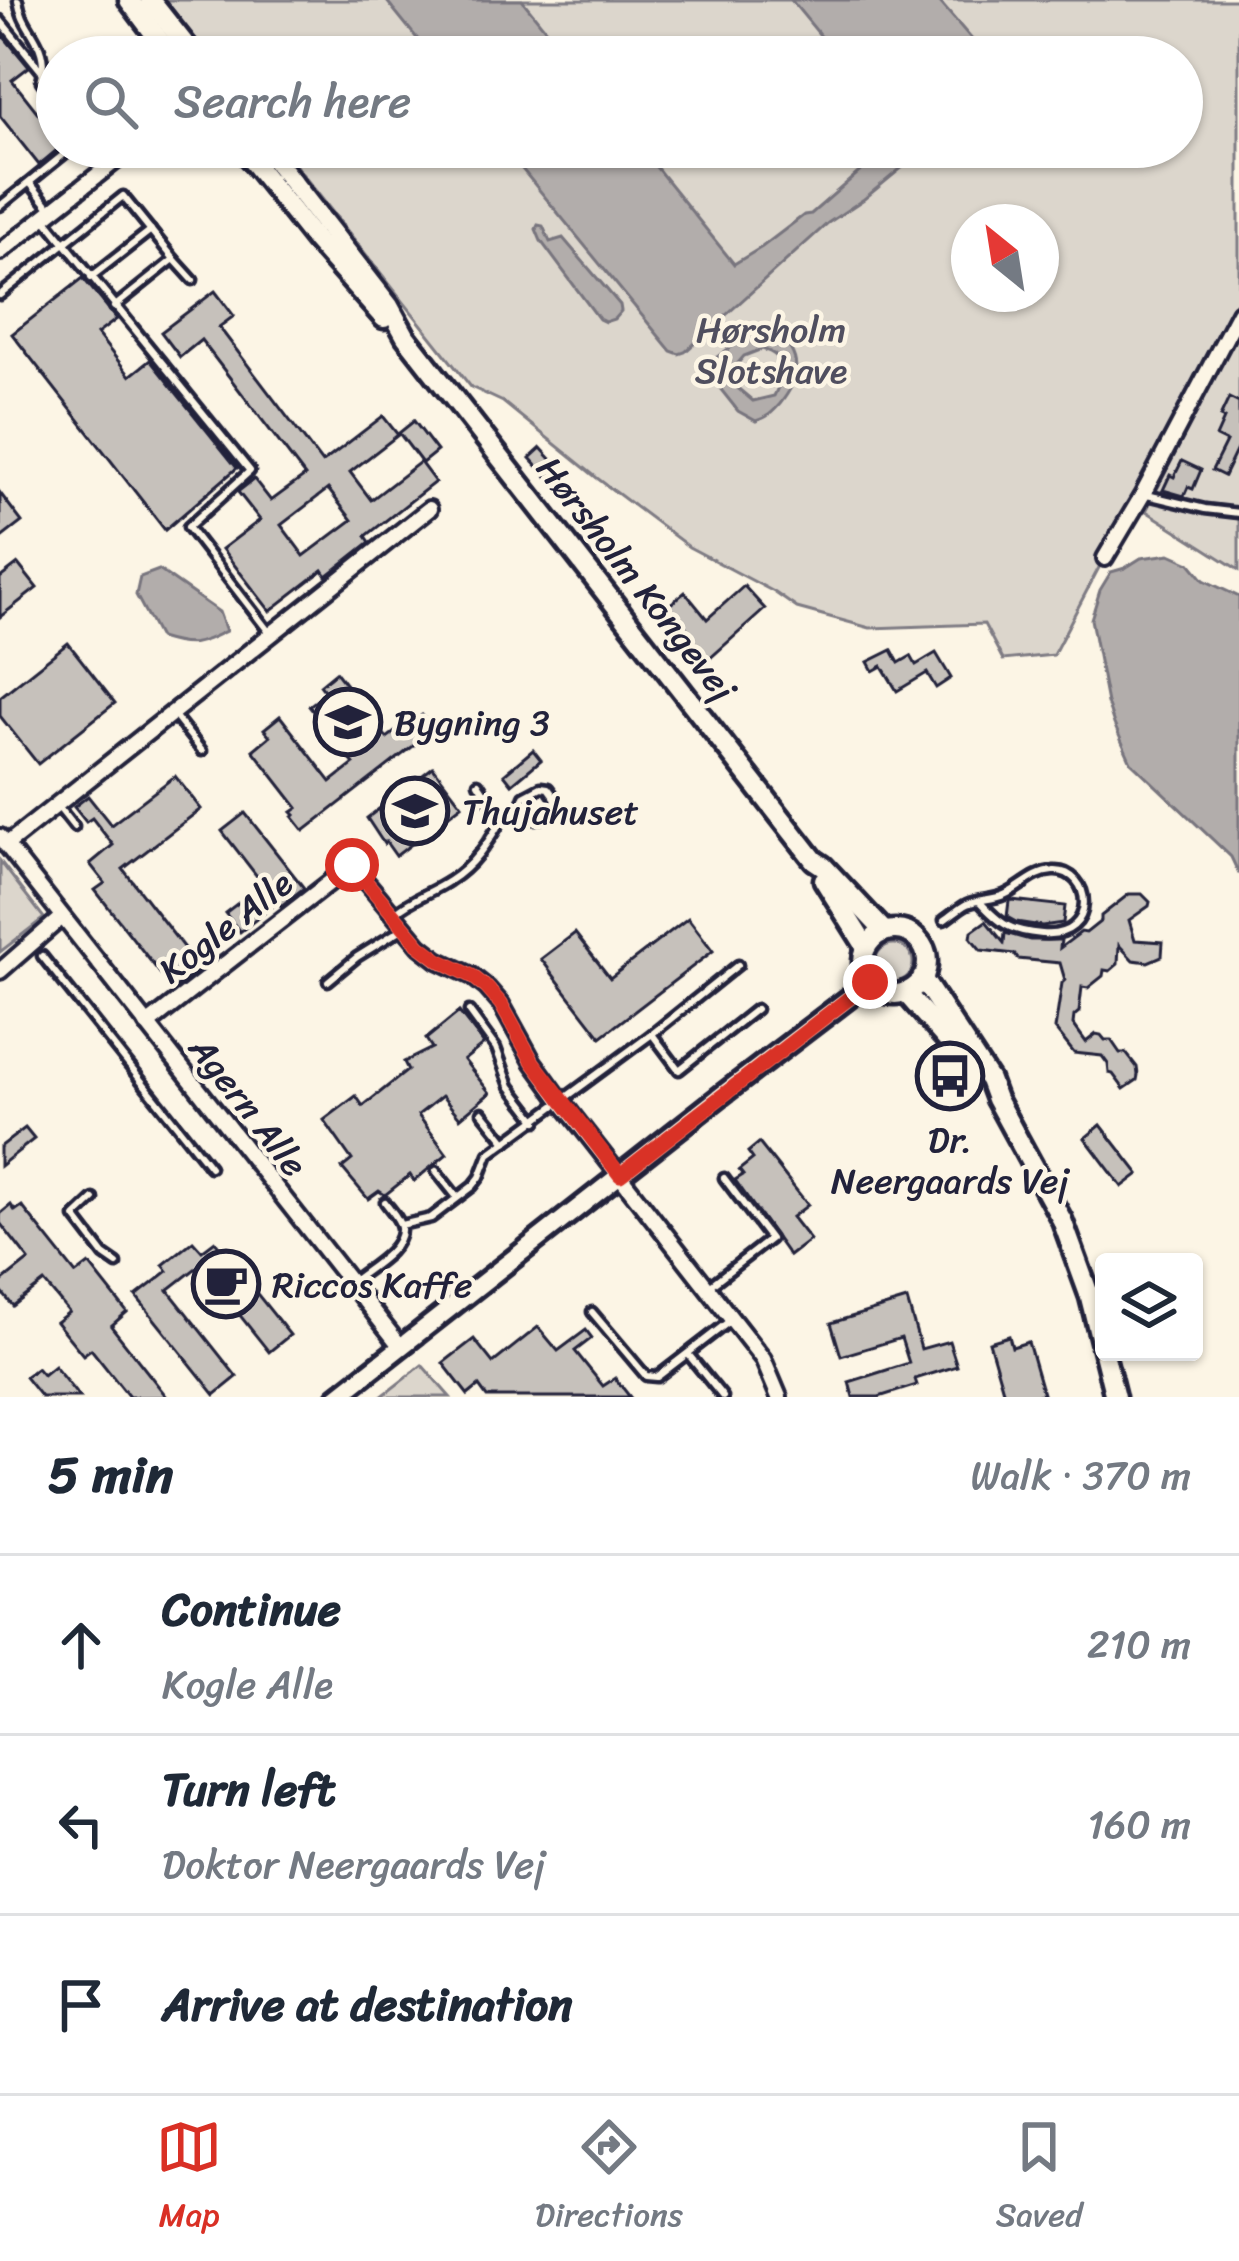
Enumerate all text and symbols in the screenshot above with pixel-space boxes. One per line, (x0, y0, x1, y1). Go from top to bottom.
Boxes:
search box (36, 36, 1203, 168)
text: Search here (174, 62, 411, 142)
icon: search (78, 69, 144, 135)
north arrow (951, 204, 1059, 312)
park label: Hørsholm Slotshave (695, 298, 847, 403)
street label: Hørsholm Kongevej (519, 441, 754, 717)
school or university icon: Bygning 3 (313, 687, 383, 757)
place label: Bygning 3 (394, 691, 550, 755)
school or university icon: Thujahuset (380, 776, 450, 846)
place label: Thujahuset (462, 780, 639, 844)
route start (325, 838, 379, 892)
street label: Kogle Alle (144, 853, 308, 1001)
route end (843, 955, 897, 1009)
street label: Agern Alle (171, 1021, 325, 1192)
bus stop icon: Dr. Neergaards Vej (915, 1041, 985, 1111)
place label: Dr. Neergaards Vej (831, 1108, 1071, 1213)
cafe icon: Riccos Kaffe (191, 1249, 261, 1319)
place label: Riccos Kaffe (272, 1253, 472, 1317)
map controls (1095, 1253, 1203, 1361)
button: layers (1095, 1253, 1203, 1361)
text: 5 min (48, 1430, 173, 1520)
text: Walk · 370 m (970, 1441, 1191, 1510)
text: Continue (162, 1570, 341, 1650)
text: 210 m (1087, 1610, 1191, 1679)
icon: ahead (48, 1612, 114, 1678)
text: Kogle Alle (162, 1650, 333, 1719)
text: Turn left (162, 1750, 335, 1830)
text: 160 m (1087, 1790, 1191, 1859)
icon: left (48, 1792, 114, 1858)
text: Doktor Neergaards Vej (162, 1830, 546, 1899)
text: Arrive at destination (162, 1965, 572, 2045)
icon: arrive (48, 1972, 114, 2038)
tab: Map (156, 2114, 222, 2244)
tab: Directions (535, 2114, 683, 2244)
tab: Saved (996, 2114, 1083, 2244)

